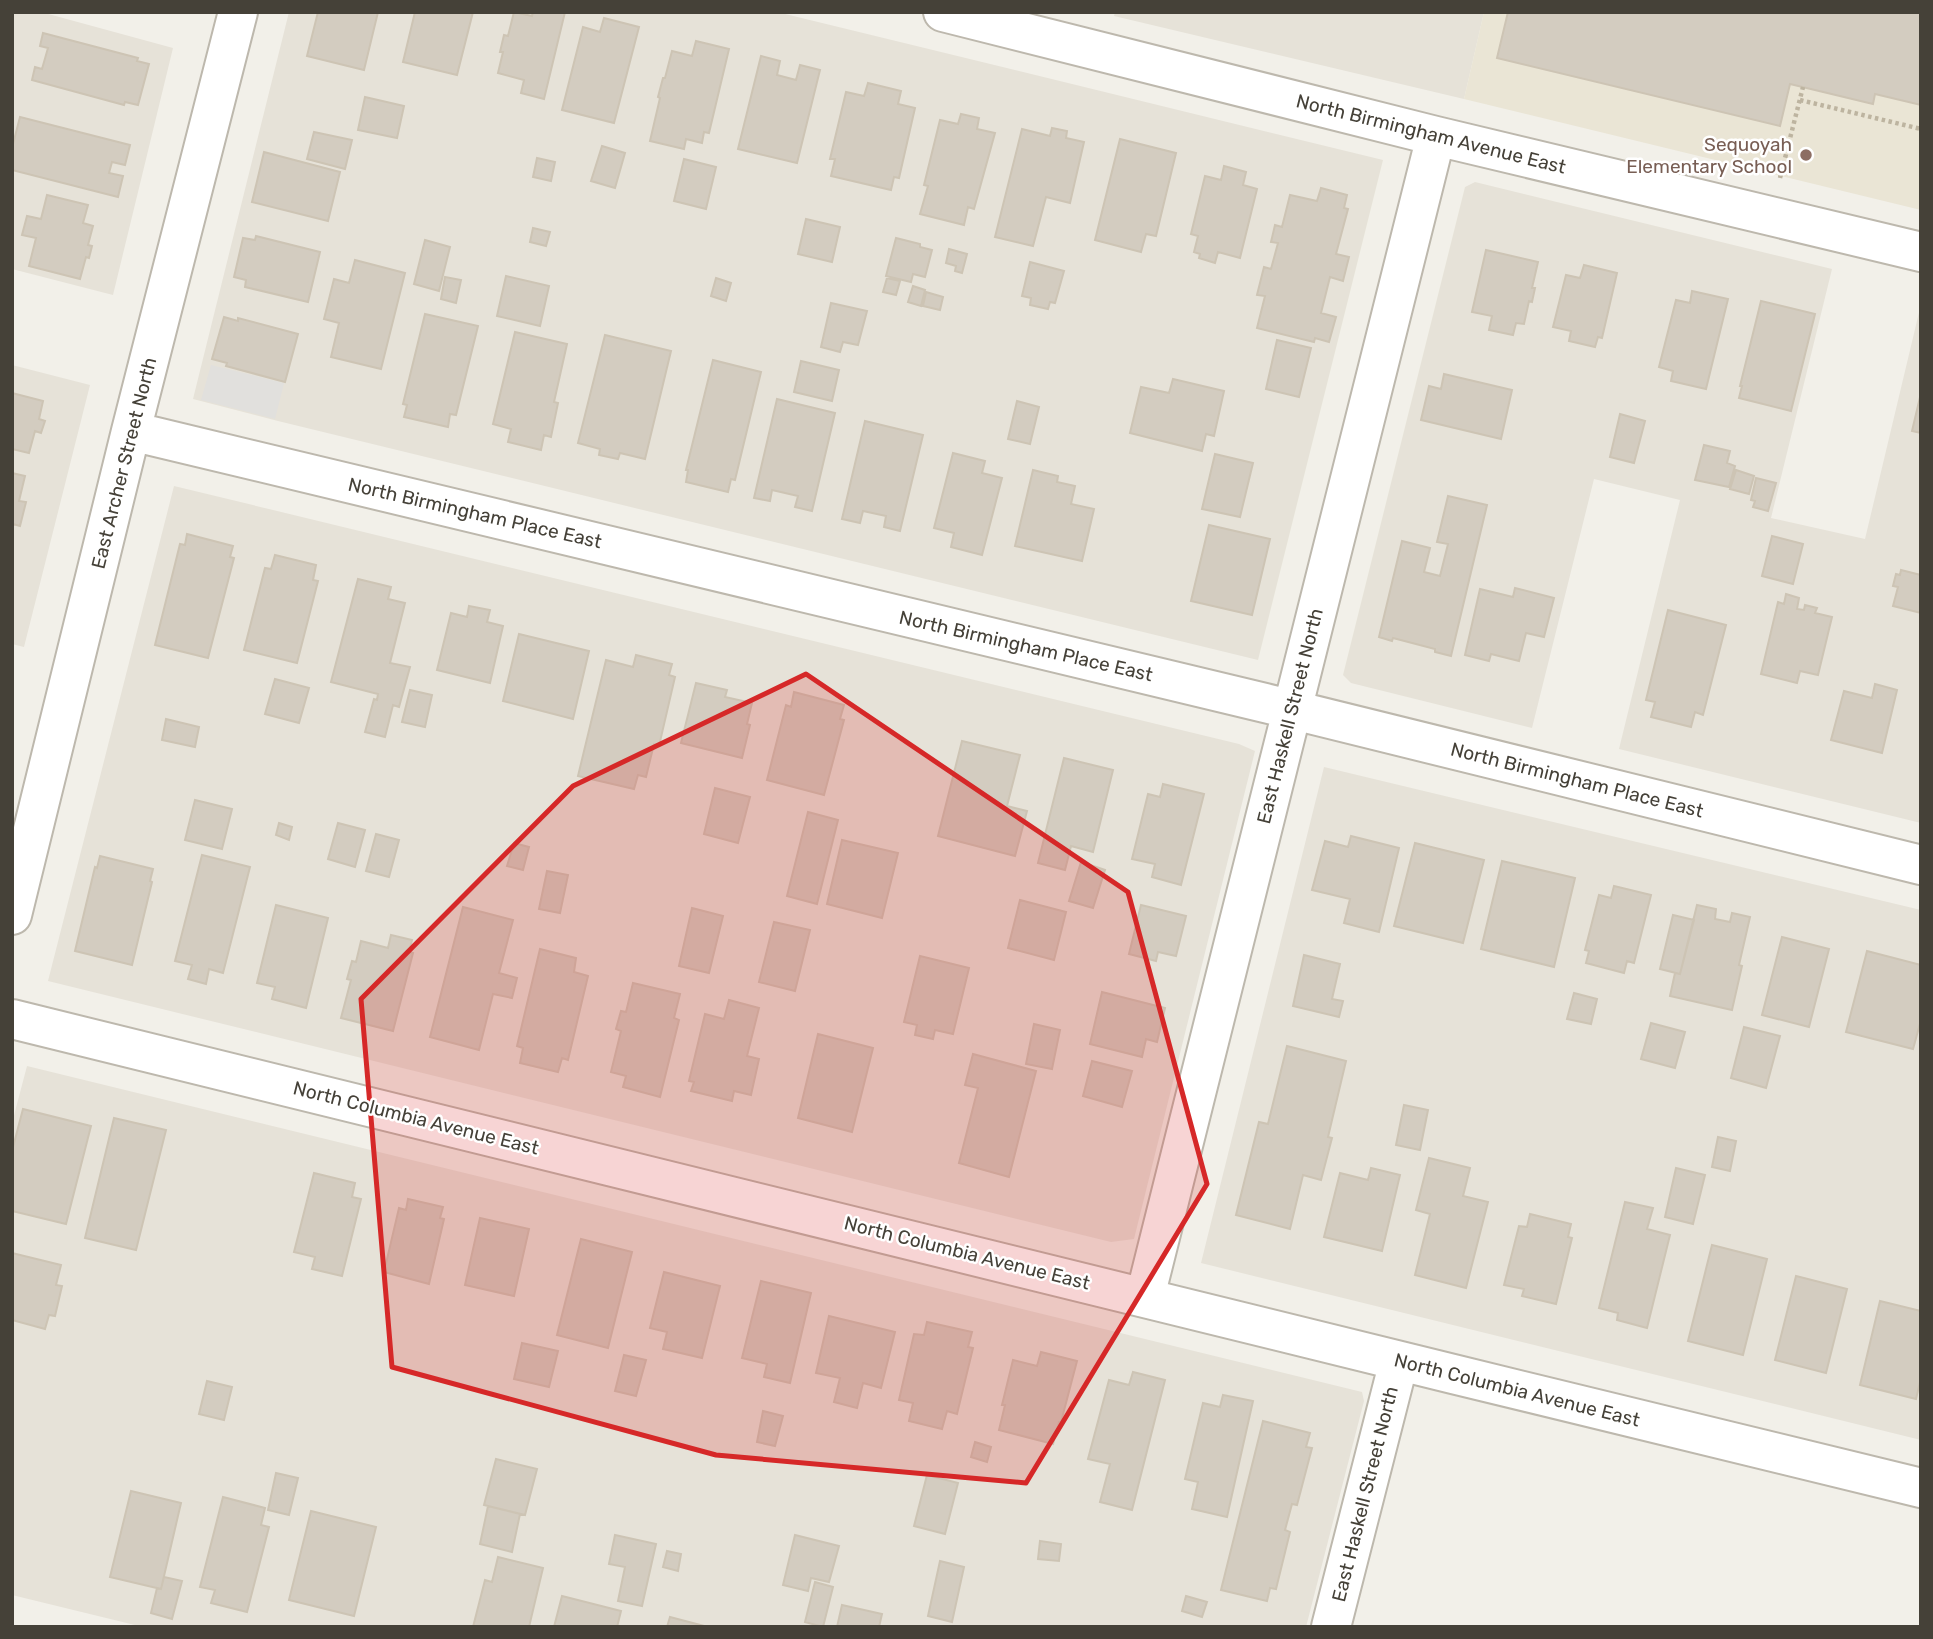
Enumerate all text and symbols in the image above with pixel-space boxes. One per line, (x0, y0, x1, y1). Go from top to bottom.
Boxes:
street label: North Birmingham Avenue East (1294, 89, 1569, 179)
place label: Sequoyah Elementary School (1626, 133, 1792, 178)
marker: Sequoyah Elementary School (1798, 147, 1814, 163)
street label: East Archer Street North (87, 355, 161, 571)
street label: North Birmingham Place East (346, 473, 605, 554)
street label: North Birmingham Place East (897, 606, 1156, 687)
street label: East Haskell Street North (1252, 606, 1328, 826)
street label: North Birmingham Place East (1448, 737, 1706, 823)
street label: North Columbia Avenue East (291, 1076, 542, 1160)
street label: North Columbia Avenue East (842, 1211, 1093, 1295)
street label: North Columbia Avenue East (1392, 1348, 1643, 1432)
street label: East Haskell Street North (1327, 1384, 1403, 1604)

